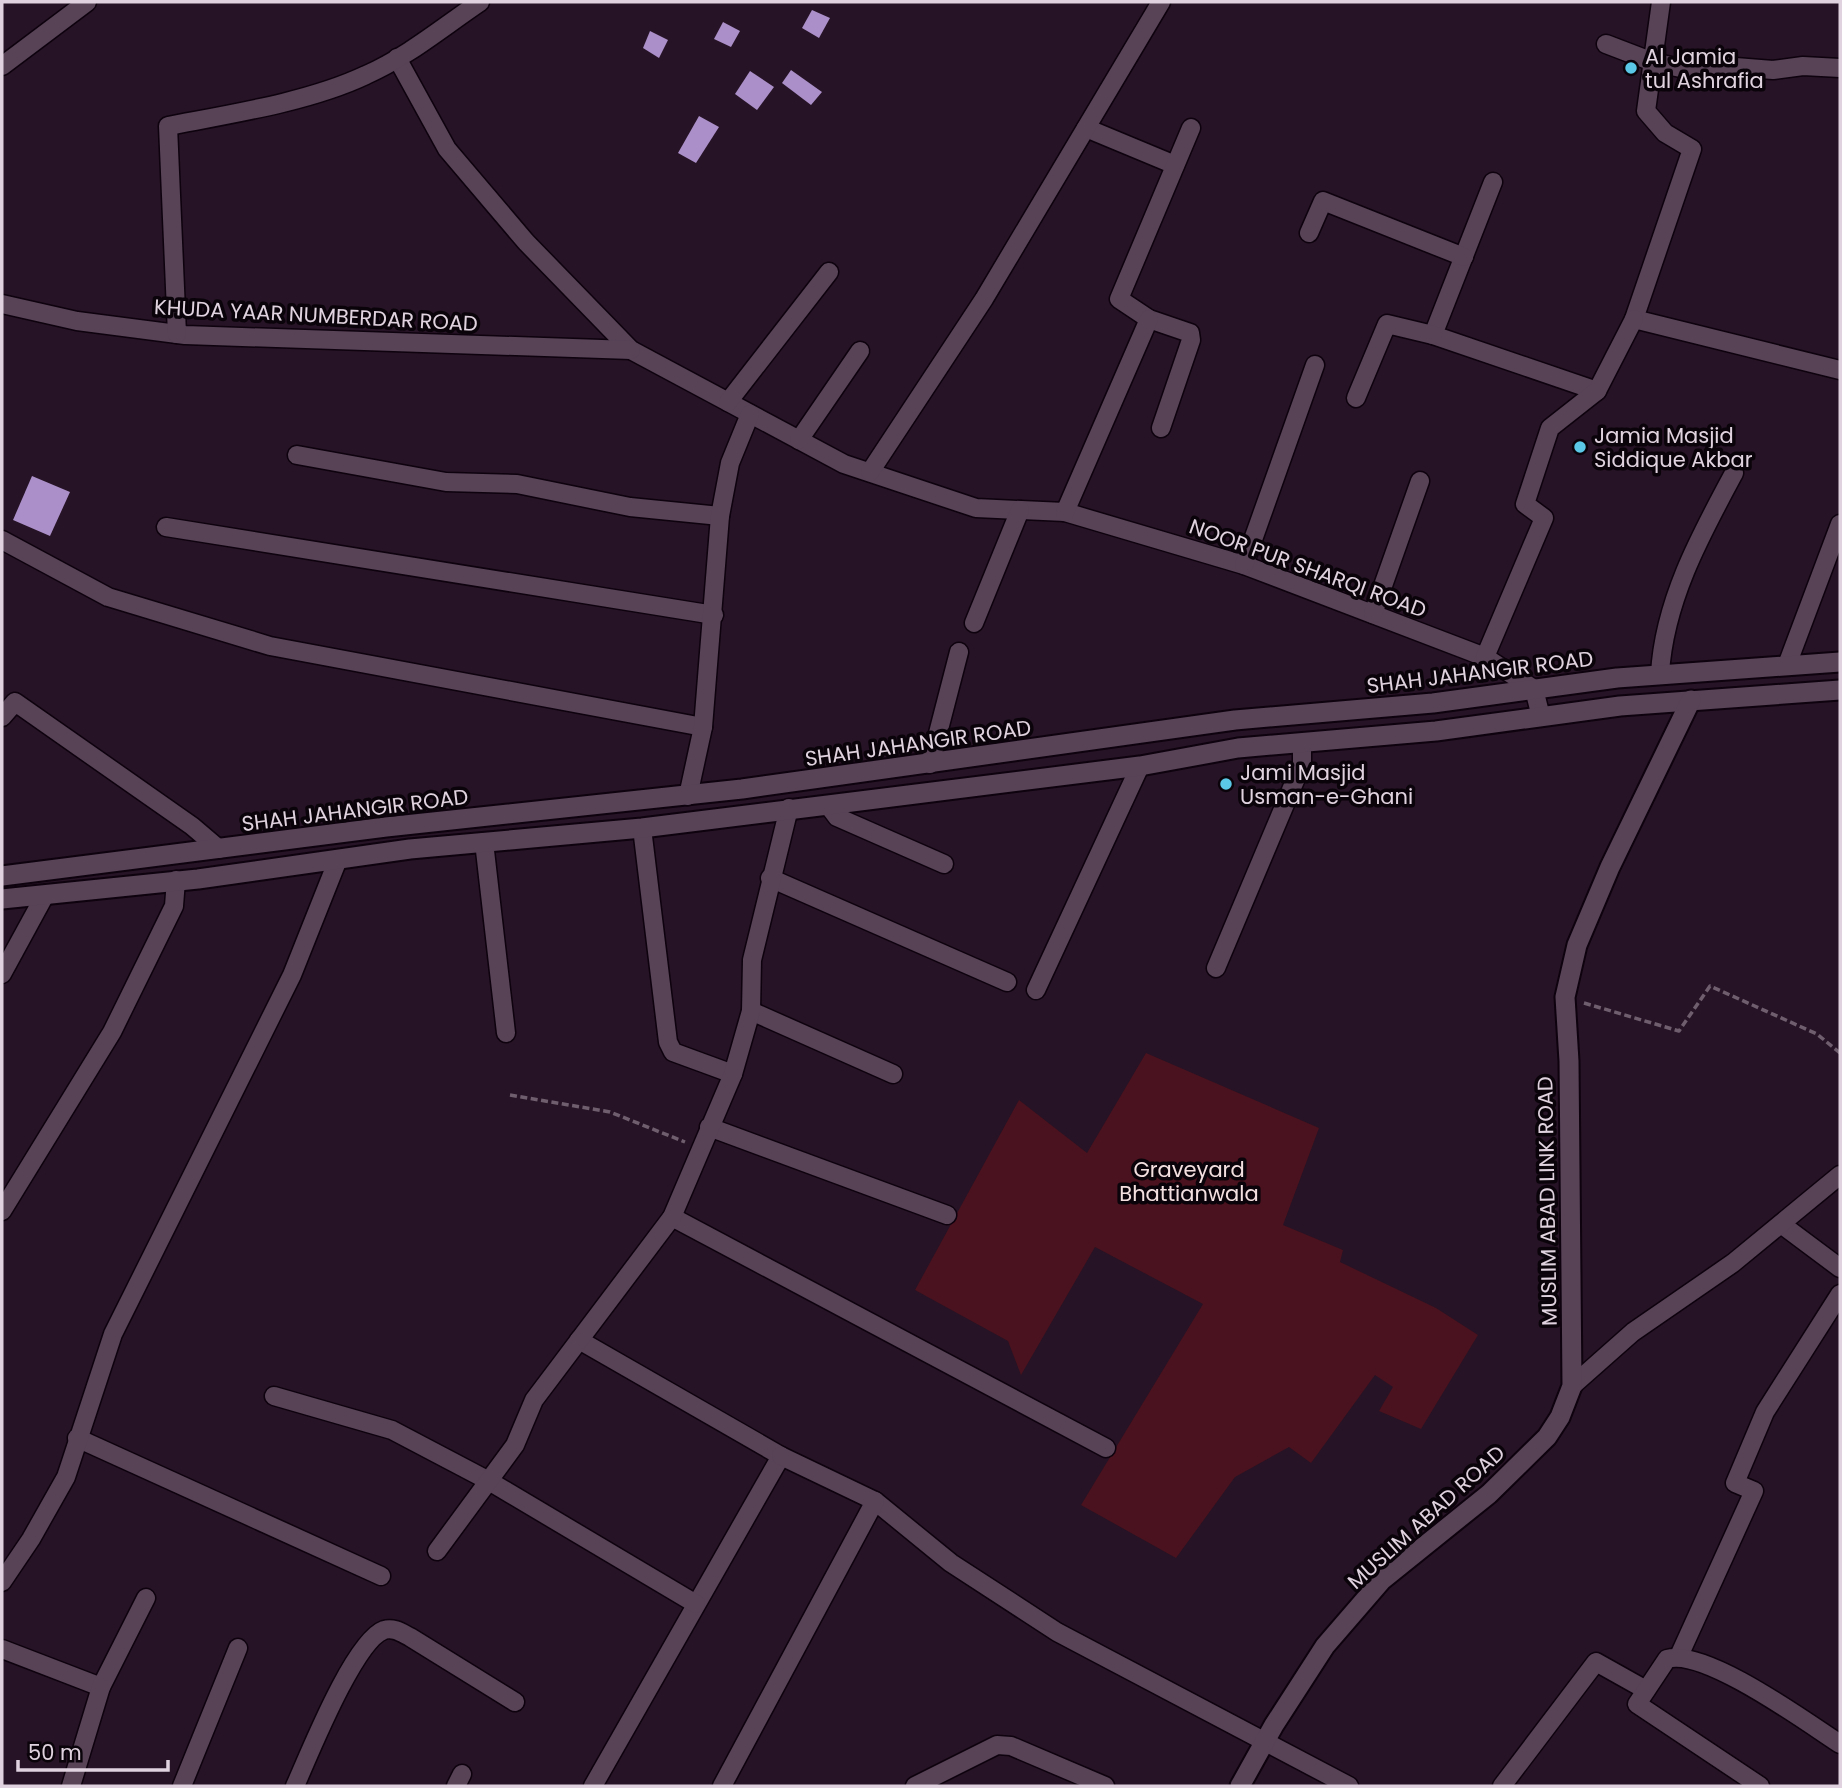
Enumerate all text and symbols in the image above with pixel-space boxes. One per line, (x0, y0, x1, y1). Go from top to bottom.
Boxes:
place label: Al Jamia tul Ashrafia (1645, 42, 1764, 95)
marker: Al Jamia tul Ashrafia (1623, 60, 1639, 76)
street label: KHUDA YAAR NUMBERDAR ROAD (153, 292, 479, 338)
place label: Jamia Masjid Siddique Akbar (1594, 421, 1753, 474)
marker: Jamia Masjid Siddique Akbar (1572, 439, 1588, 455)
street label: NOOR PUR SHARQI ROAD (1185, 512, 1431, 624)
street label: SHAH JAHANGIR ROAD (1365, 644, 1595, 700)
street label: SHAH JAHANGIR ROAD (803, 713, 1033, 773)
place label: Jami Masjid Usman-e-Ghani (1240, 758, 1413, 811)
marker: Jami Masjid Usman-e-Ghani (1218, 776, 1234, 792)
street label: SHAH JAHANGIR ROAD (240, 782, 470, 838)
street label: MUSLIM ABAD LINK ROAD (1530, 1076, 1564, 1326)
park label: Graveyard Bhattianwala (1119, 1155, 1259, 1208)
street label: MUSLIM ABAD ROAD (1341, 1439, 1511, 1595)
scale bar (18, 1728, 168, 1772)
text: 50 m (28, 1738, 82, 1767)

